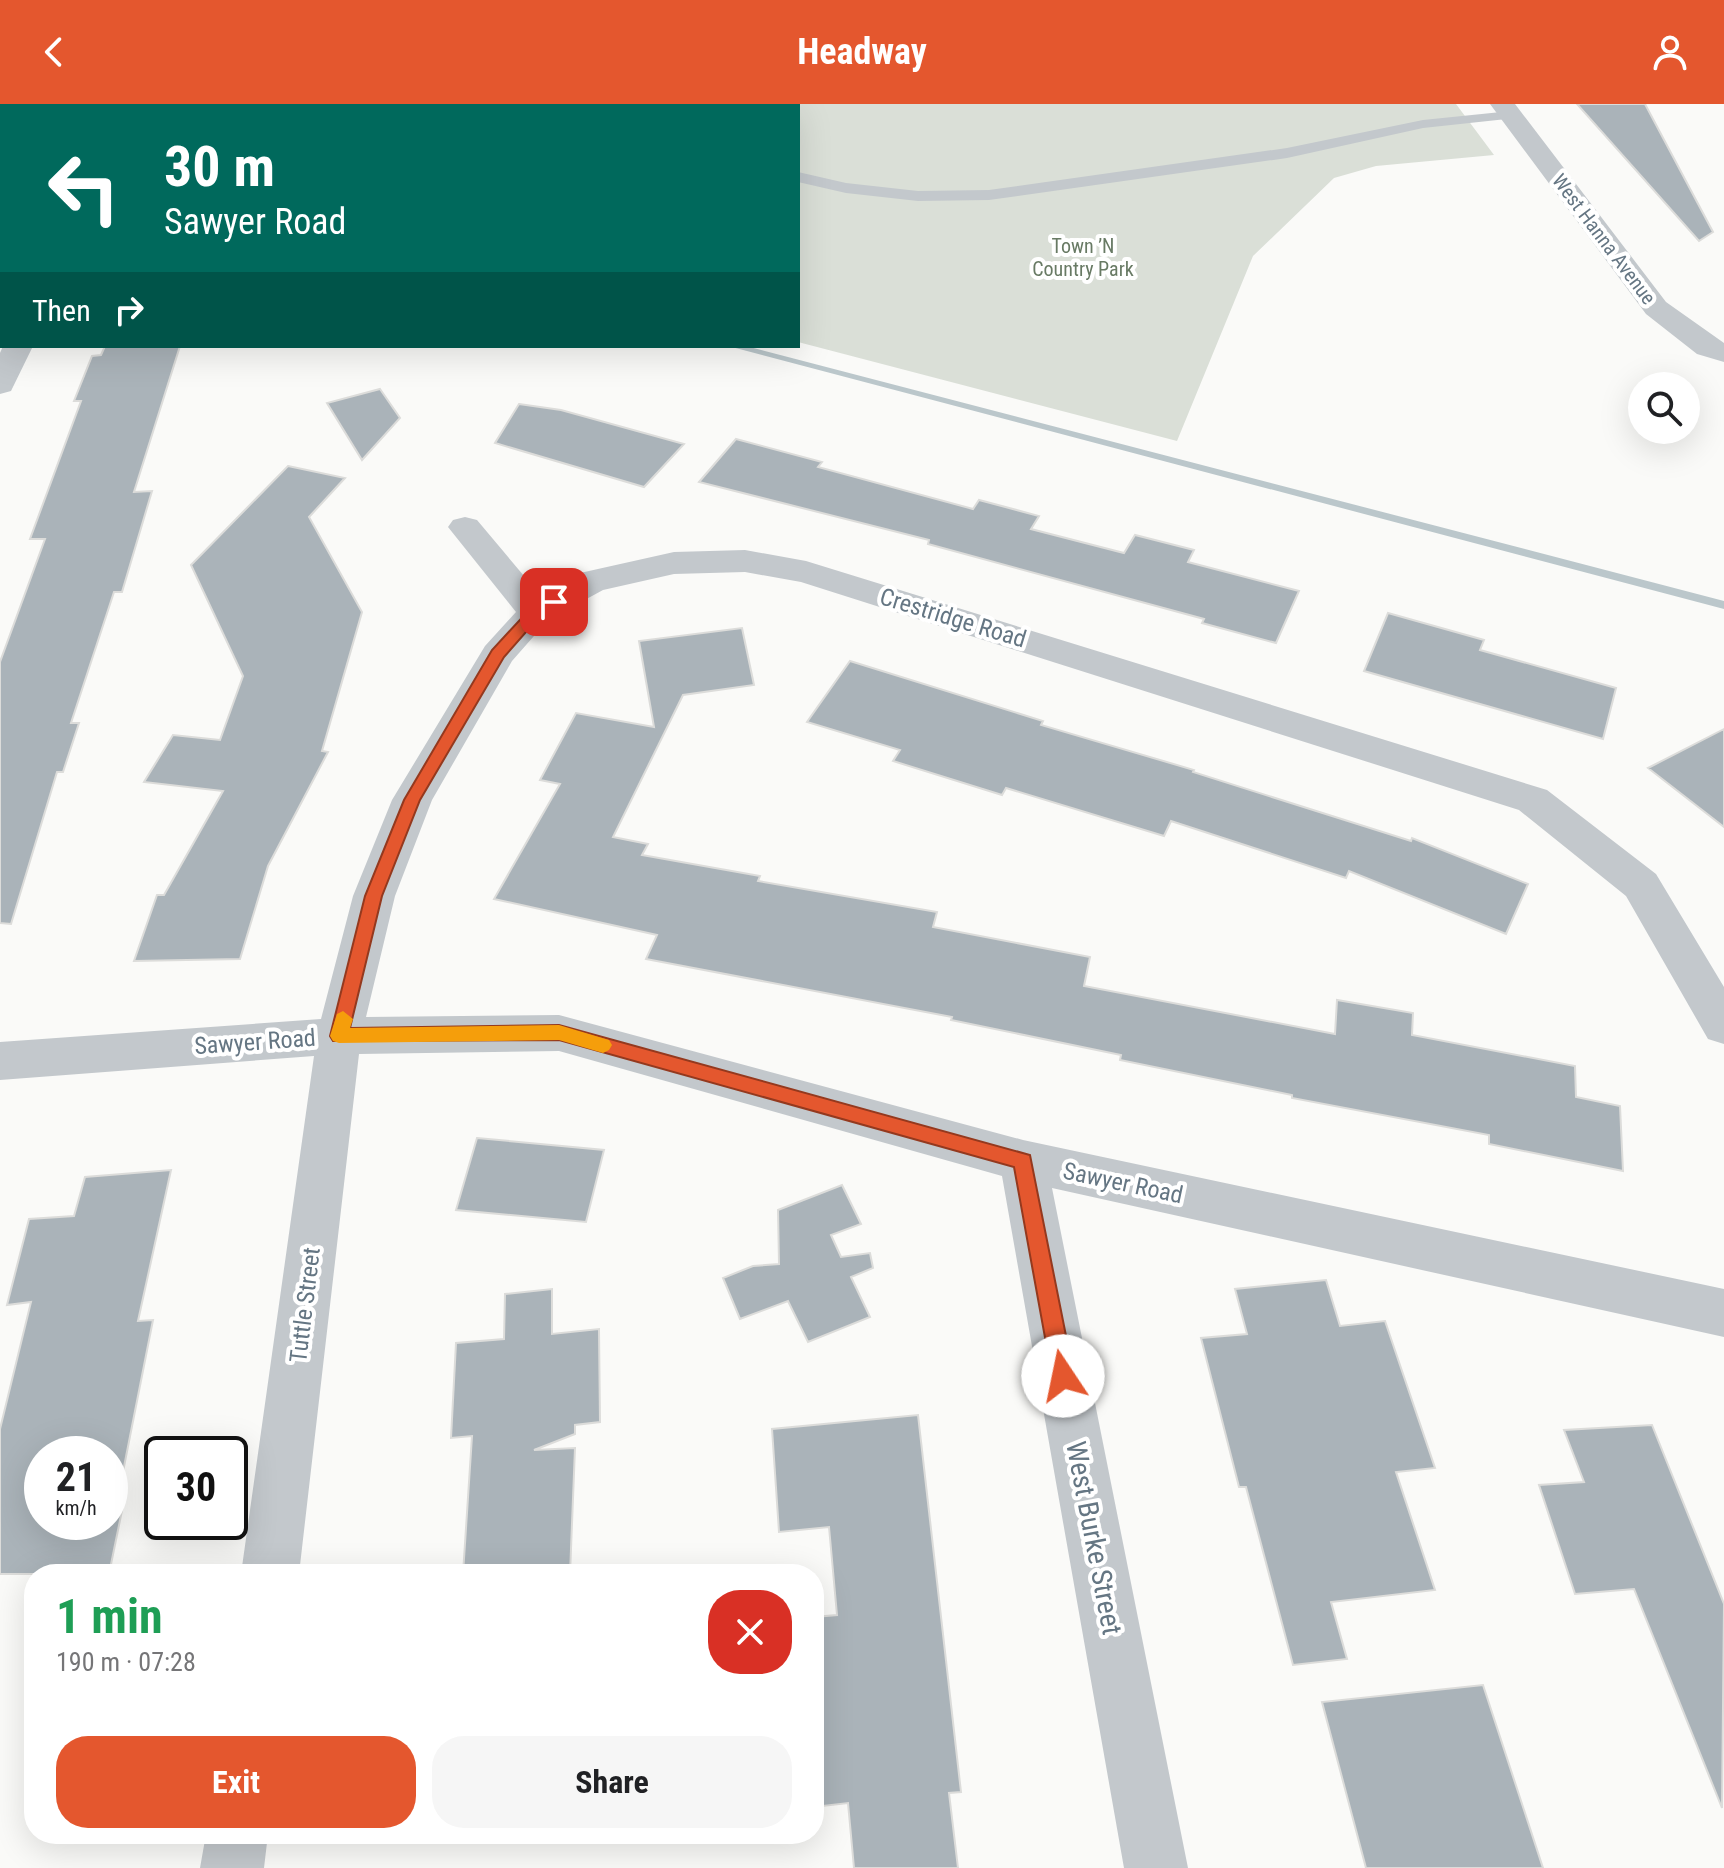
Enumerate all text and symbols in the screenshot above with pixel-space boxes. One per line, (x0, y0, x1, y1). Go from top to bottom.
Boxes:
icon: back (32, 30, 76, 74)
icon: person (1648, 30, 1692, 74)
text: Headway (797, 31, 927, 73)
text: 30 m (164, 134, 275, 200)
icon: left (32, 136, 136, 240)
street label: West Hanna Avenue (1547, 169, 1661, 309)
text: Sawyer Road (164, 201, 346, 243)
park label: Town ’N Country Park (1032, 234, 1134, 281)
icon: right (107, 288, 151, 332)
text: Then (32, 293, 91, 328)
map controls (1628, 372, 1700, 444)
button: search (1628, 372, 1700, 444)
pin (520, 568, 588, 636)
icon: arrive (532, 580, 576, 624)
street label: Crestridge Road (876, 582, 1030, 654)
street label: Sawyer Road (193, 1024, 317, 1060)
street label: Sawyer Road (1061, 1157, 1185, 1209)
street label: Tuttle Street (284, 1246, 326, 1364)
position arrow (1021, 1334, 1105, 1418)
speed limit sign: 30 (144, 1436, 248, 1540)
street label: West Burke Street (1059, 1438, 1129, 1638)
text: 21 (56, 1454, 96, 1501)
text: km/h (55, 1496, 97, 1520)
text: 1 min (56, 1588, 163, 1645)
button: close (708, 1590, 792, 1674)
text: 190 m · 07:28 (56, 1647, 196, 1677)
button: Exit (56, 1736, 416, 1828)
button: Share (432, 1736, 792, 1828)

